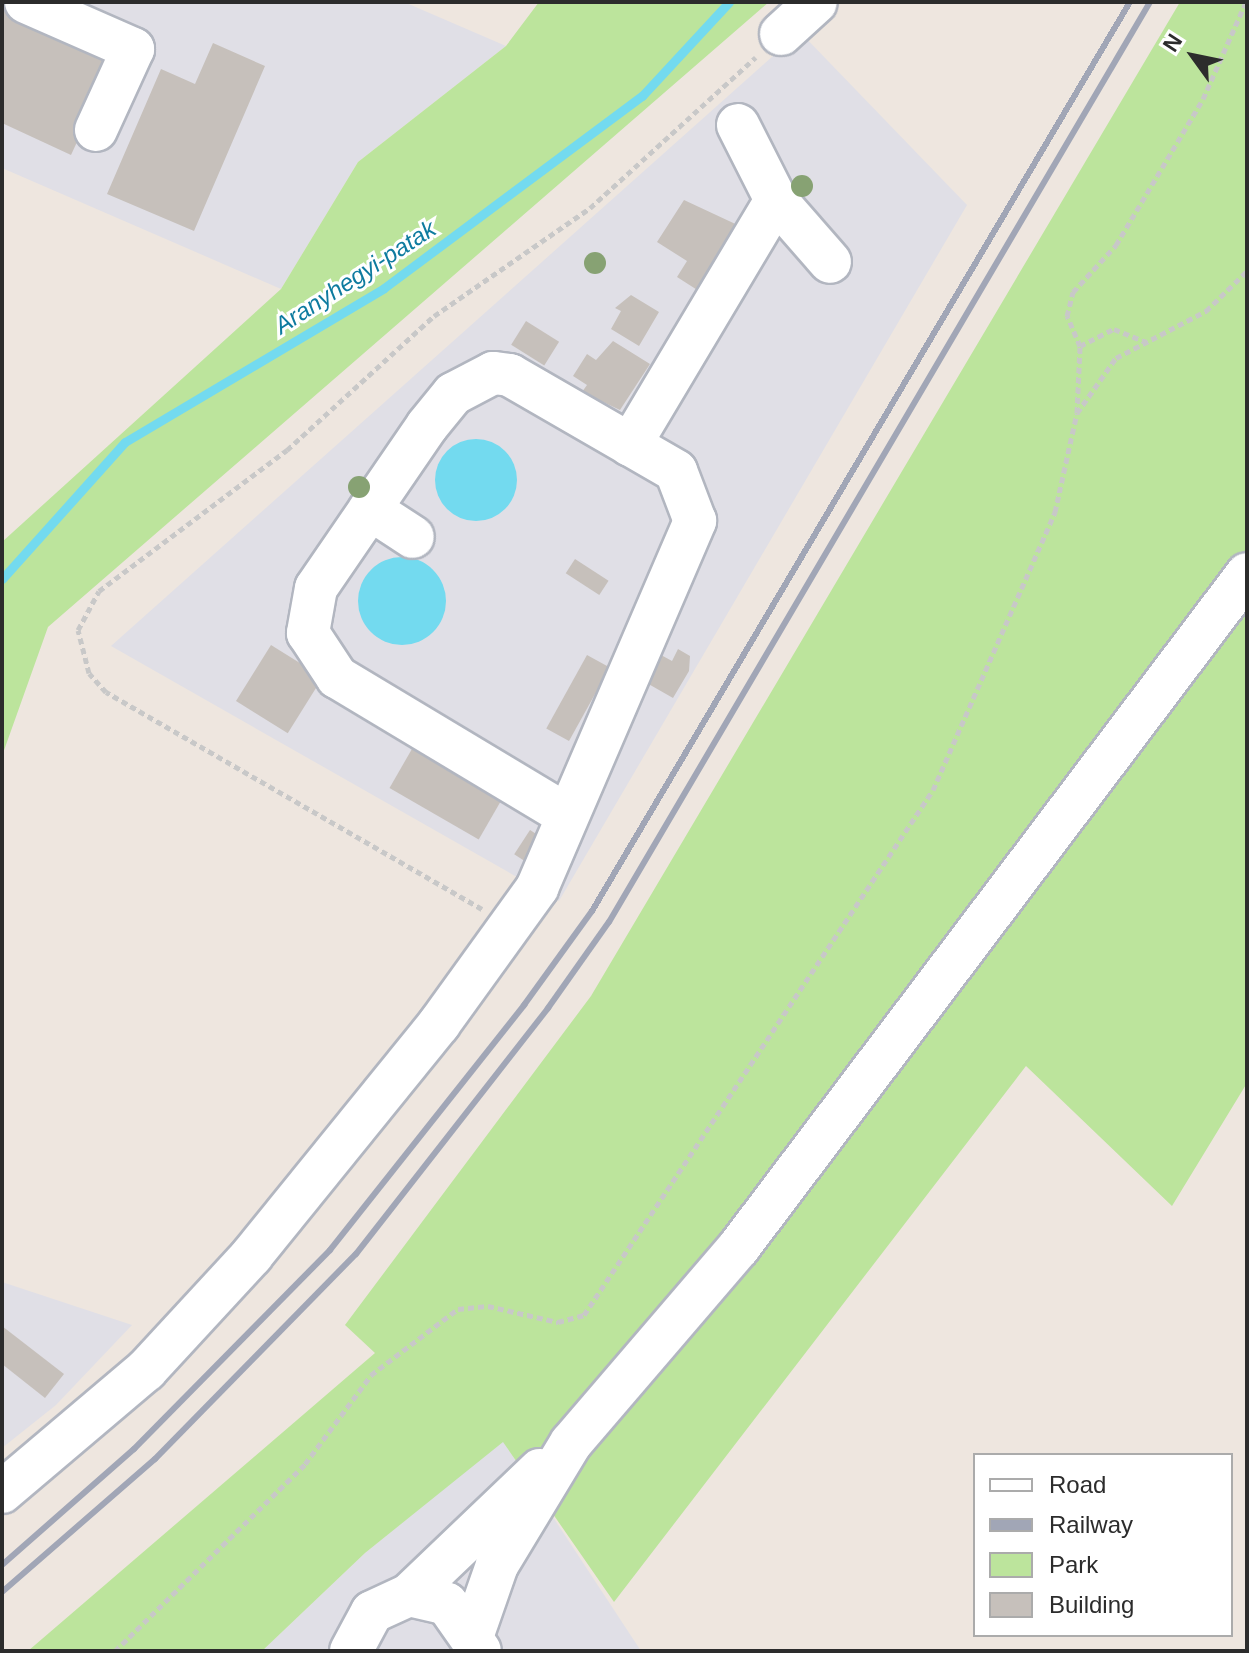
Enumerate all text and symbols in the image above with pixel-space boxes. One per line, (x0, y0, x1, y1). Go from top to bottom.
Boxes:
north arrow (1153, 16, 1233, 96)
text: N (1158, 29, 1187, 56)
water label: Aranyhegyi-patak (269, 214, 441, 340)
legend (973, 1453, 1233, 1637)
text: Road (1049, 1471, 1106, 1498)
text: Railway (1049, 1511, 1133, 1538)
text: Park (1049, 1551, 1098, 1578)
text: Building (1049, 1591, 1134, 1618)

